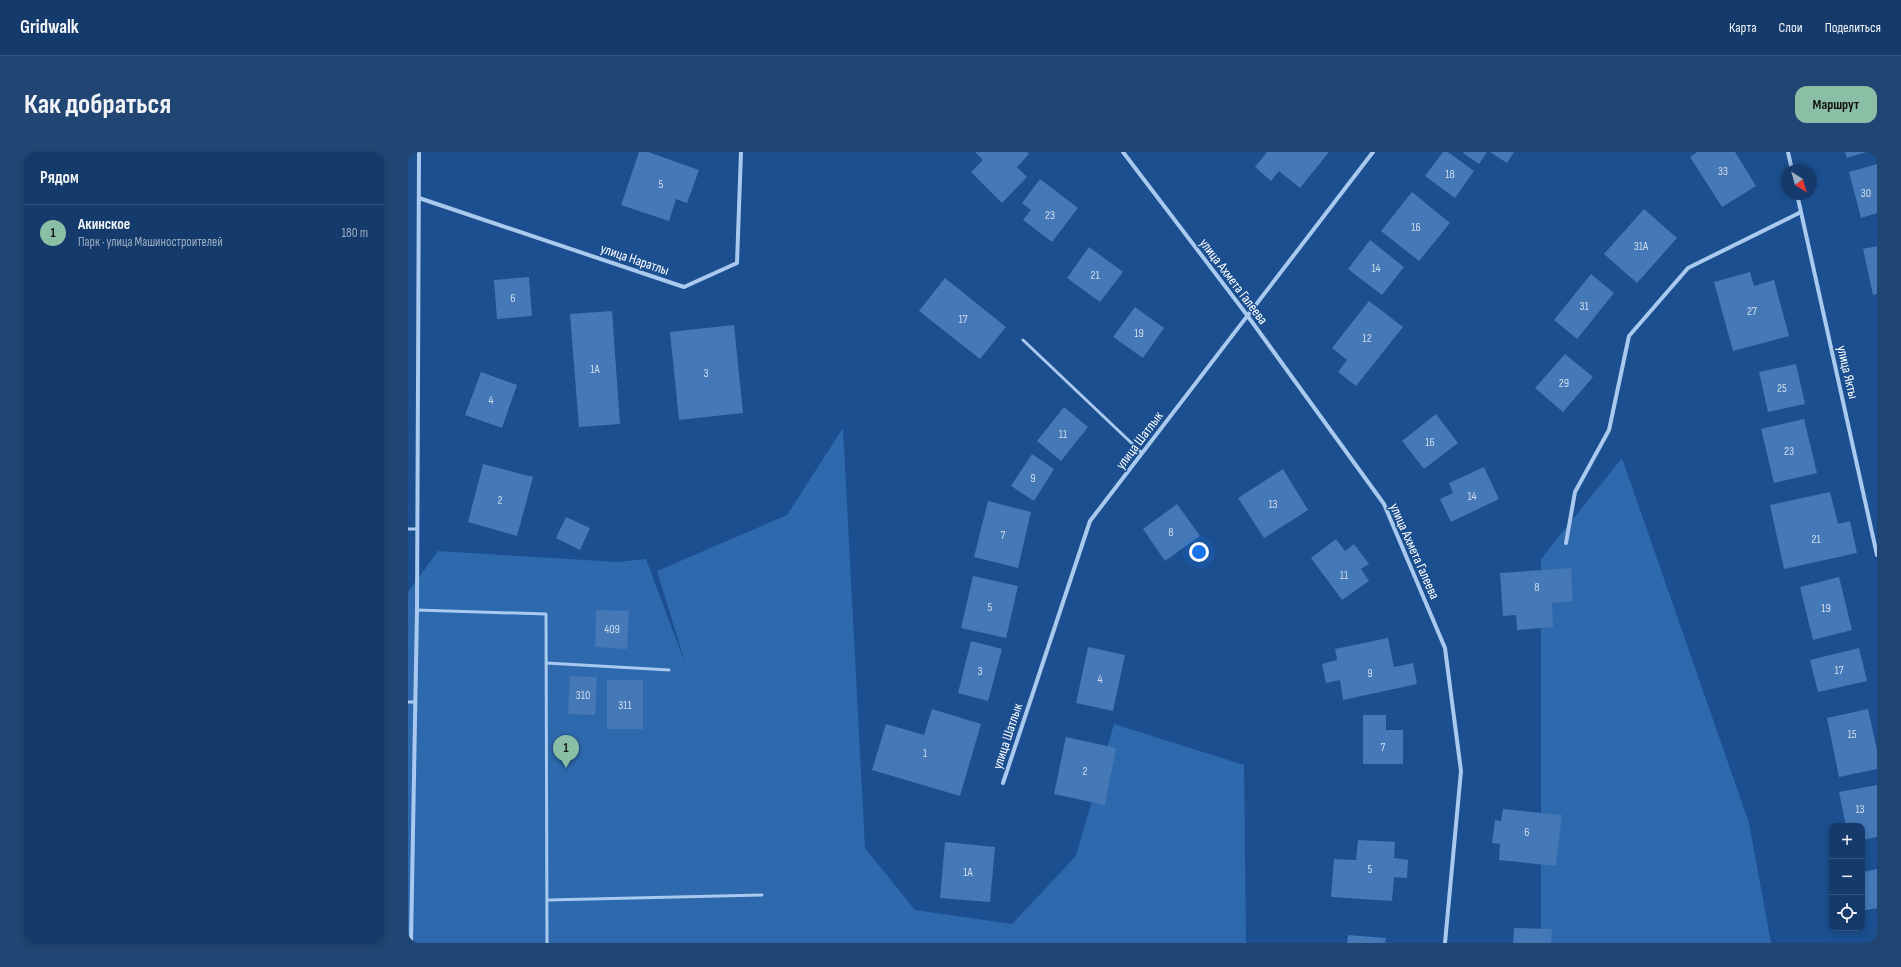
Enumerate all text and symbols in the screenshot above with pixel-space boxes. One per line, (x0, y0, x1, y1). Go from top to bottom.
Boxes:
text: Gridwalk (20, 16, 79, 39)
text: Карта (1729, 19, 1757, 36)
text: Слои (1779, 19, 1803, 36)
text: Поделиться (1825, 19, 1881, 36)
button: Маршрут (1795, 86, 1877, 123)
text: Как добраться (24, 88, 171, 121)
house number: 33 (1718, 164, 1728, 179)
north arrow (1781, 164, 1817, 200)
house number: 18 (1445, 167, 1455, 182)
text: Рядом (40, 168, 79, 188)
house number: 5 (659, 177, 664, 192)
house number: 30 (1861, 186, 1871, 201)
house number: 23 (1045, 208, 1055, 223)
text: Акинское (78, 215, 130, 234)
house number: 16 (1411, 220, 1421, 235)
text: 1 (50, 225, 56, 241)
text: 180 m (342, 225, 368, 241)
text: Парк · улица Машиностроителей (78, 234, 223, 250)
street label: улица Ахмета Галеева (1196, 235, 1271, 328)
house number: 31А (1634, 239, 1649, 254)
street label: улица Наратлы (598, 240, 671, 279)
house number: 14 (1371, 261, 1381, 276)
house number: 21 (1090, 268, 1100, 283)
house number: 6 (510, 291, 516, 306)
house number: 31 (1579, 299, 1589, 314)
house number: 27 (1747, 304, 1757, 319)
house number: 17 (959, 312, 968, 327)
house number: 19 (1134, 326, 1144, 341)
house number: 12 (1362, 331, 1372, 346)
street label: улица Якты (1833, 344, 1862, 400)
house number: 1А (590, 362, 601, 377)
house number: 3 (703, 366, 709, 381)
house number: 29 (1559, 376, 1569, 391)
house number: 25 (1777, 381, 1787, 396)
house number: 4 (488, 393, 494, 408)
street label: улица Шатлык (1112, 407, 1167, 473)
house number: 11 (1059, 427, 1068, 442)
house number: 16 (1425, 435, 1435, 450)
house number: 23 (1784, 444, 1794, 459)
house number: 9 (1030, 471, 1036, 486)
house number: 14 (1467, 489, 1477, 504)
house number: 2 (498, 493, 503, 508)
house number: 13 (1268, 497, 1278, 512)
street label: улица Ахмета Галеева (1386, 501, 1443, 602)
house number: 8 (1168, 525, 1174, 540)
house number: 7 (1001, 528, 1006, 543)
house number: 21 (1811, 532, 1821, 547)
your location (1189, 542, 1209, 562)
house number: 11 (1340, 568, 1349, 583)
house number: 8 (1534, 580, 1540, 595)
house number: 5 (988, 600, 993, 615)
house number: 19 (1821, 601, 1831, 616)
house number: 409 (604, 622, 620, 637)
house number: 17 (1835, 663, 1844, 678)
house number: 3 (977, 664, 983, 679)
house number: 9 (1367, 666, 1373, 681)
house number: 4 (1097, 672, 1103, 687)
house number: 310 (576, 688, 590, 703)
house number: 311 (618, 698, 633, 713)
street label: улица Шатлык (989, 700, 1026, 771)
house number: 15 (1847, 727, 1857, 742)
pin: 1 (553, 735, 579, 768)
house number: 7 (1381, 740, 1386, 755)
house number: 1 (923, 746, 928, 761)
house number: 2 (1083, 764, 1088, 779)
house number: 13 (1855, 802, 1865, 817)
map controls (1829, 823, 1865, 931)
button: + (1829, 823, 1865, 859)
house number: 6 (1524, 825, 1530, 840)
button: − (1829, 859, 1865, 895)
house number: 5 (1368, 862, 1373, 877)
house number: 1А (963, 865, 974, 880)
button: locate (1829, 895, 1865, 931)

